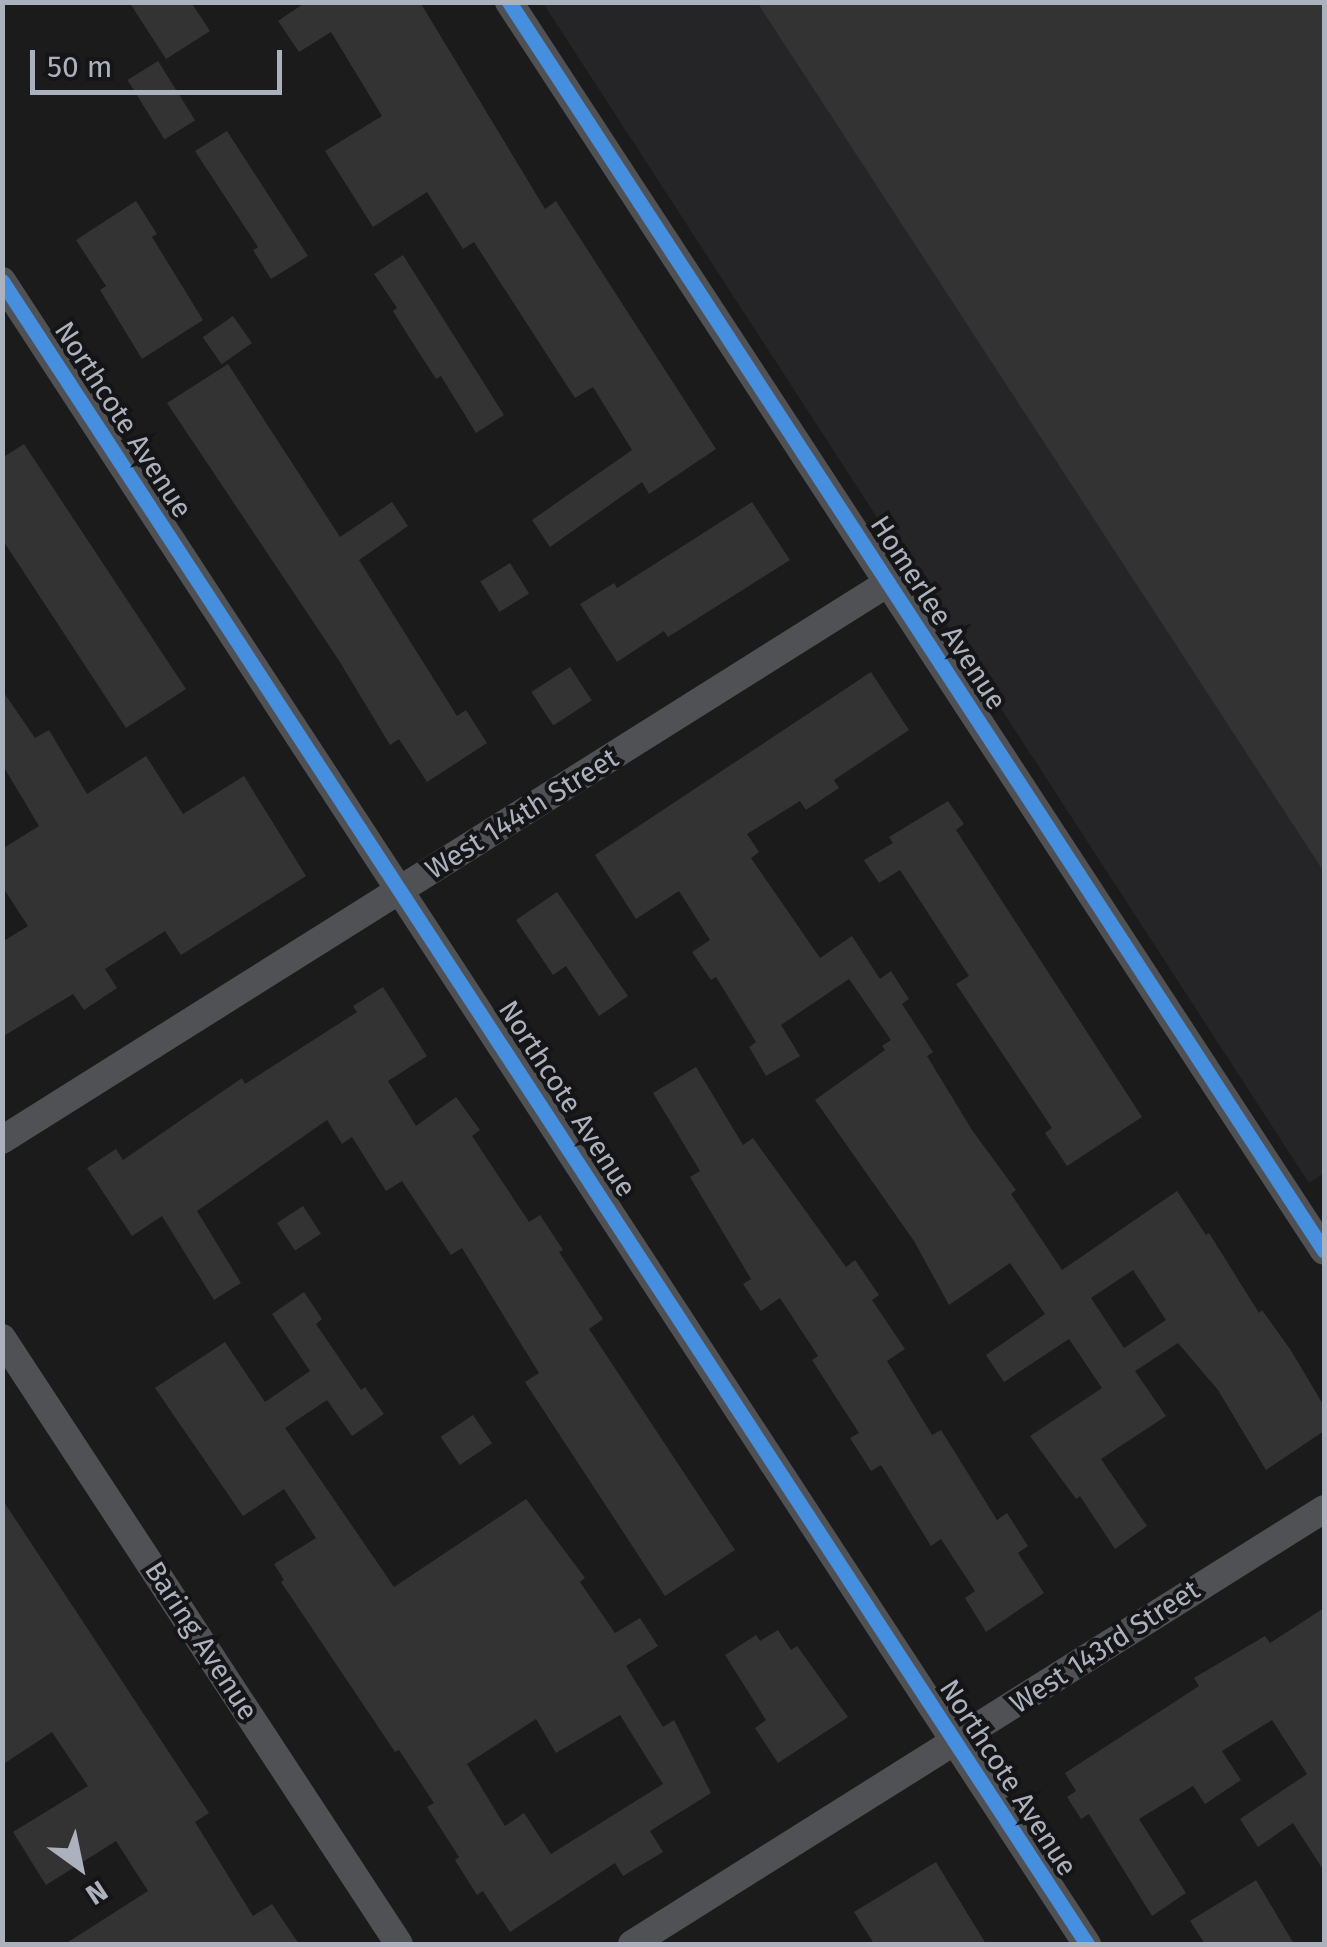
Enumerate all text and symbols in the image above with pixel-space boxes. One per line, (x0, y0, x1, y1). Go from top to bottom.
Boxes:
scale bar (35, 30, 288, 92)
text: 50 m (47, 49, 112, 85)
street label: Northcote Avenue (47, 316, 199, 524)
street label: Homerlee Avenue (863, 510, 1013, 716)
street label: West 144th Street (420, 741, 624, 887)
street label: Northcote Avenue (491, 995, 643, 1203)
street label: Baring Avenue (137, 1555, 265, 1727)
street label: West 143rd Street (1004, 1573, 1206, 1721)
street label: Northcote Avenue (932, 1674, 1084, 1882)
north arrow (30, 1817, 130, 1917)
text: N (80, 1874, 113, 1911)

